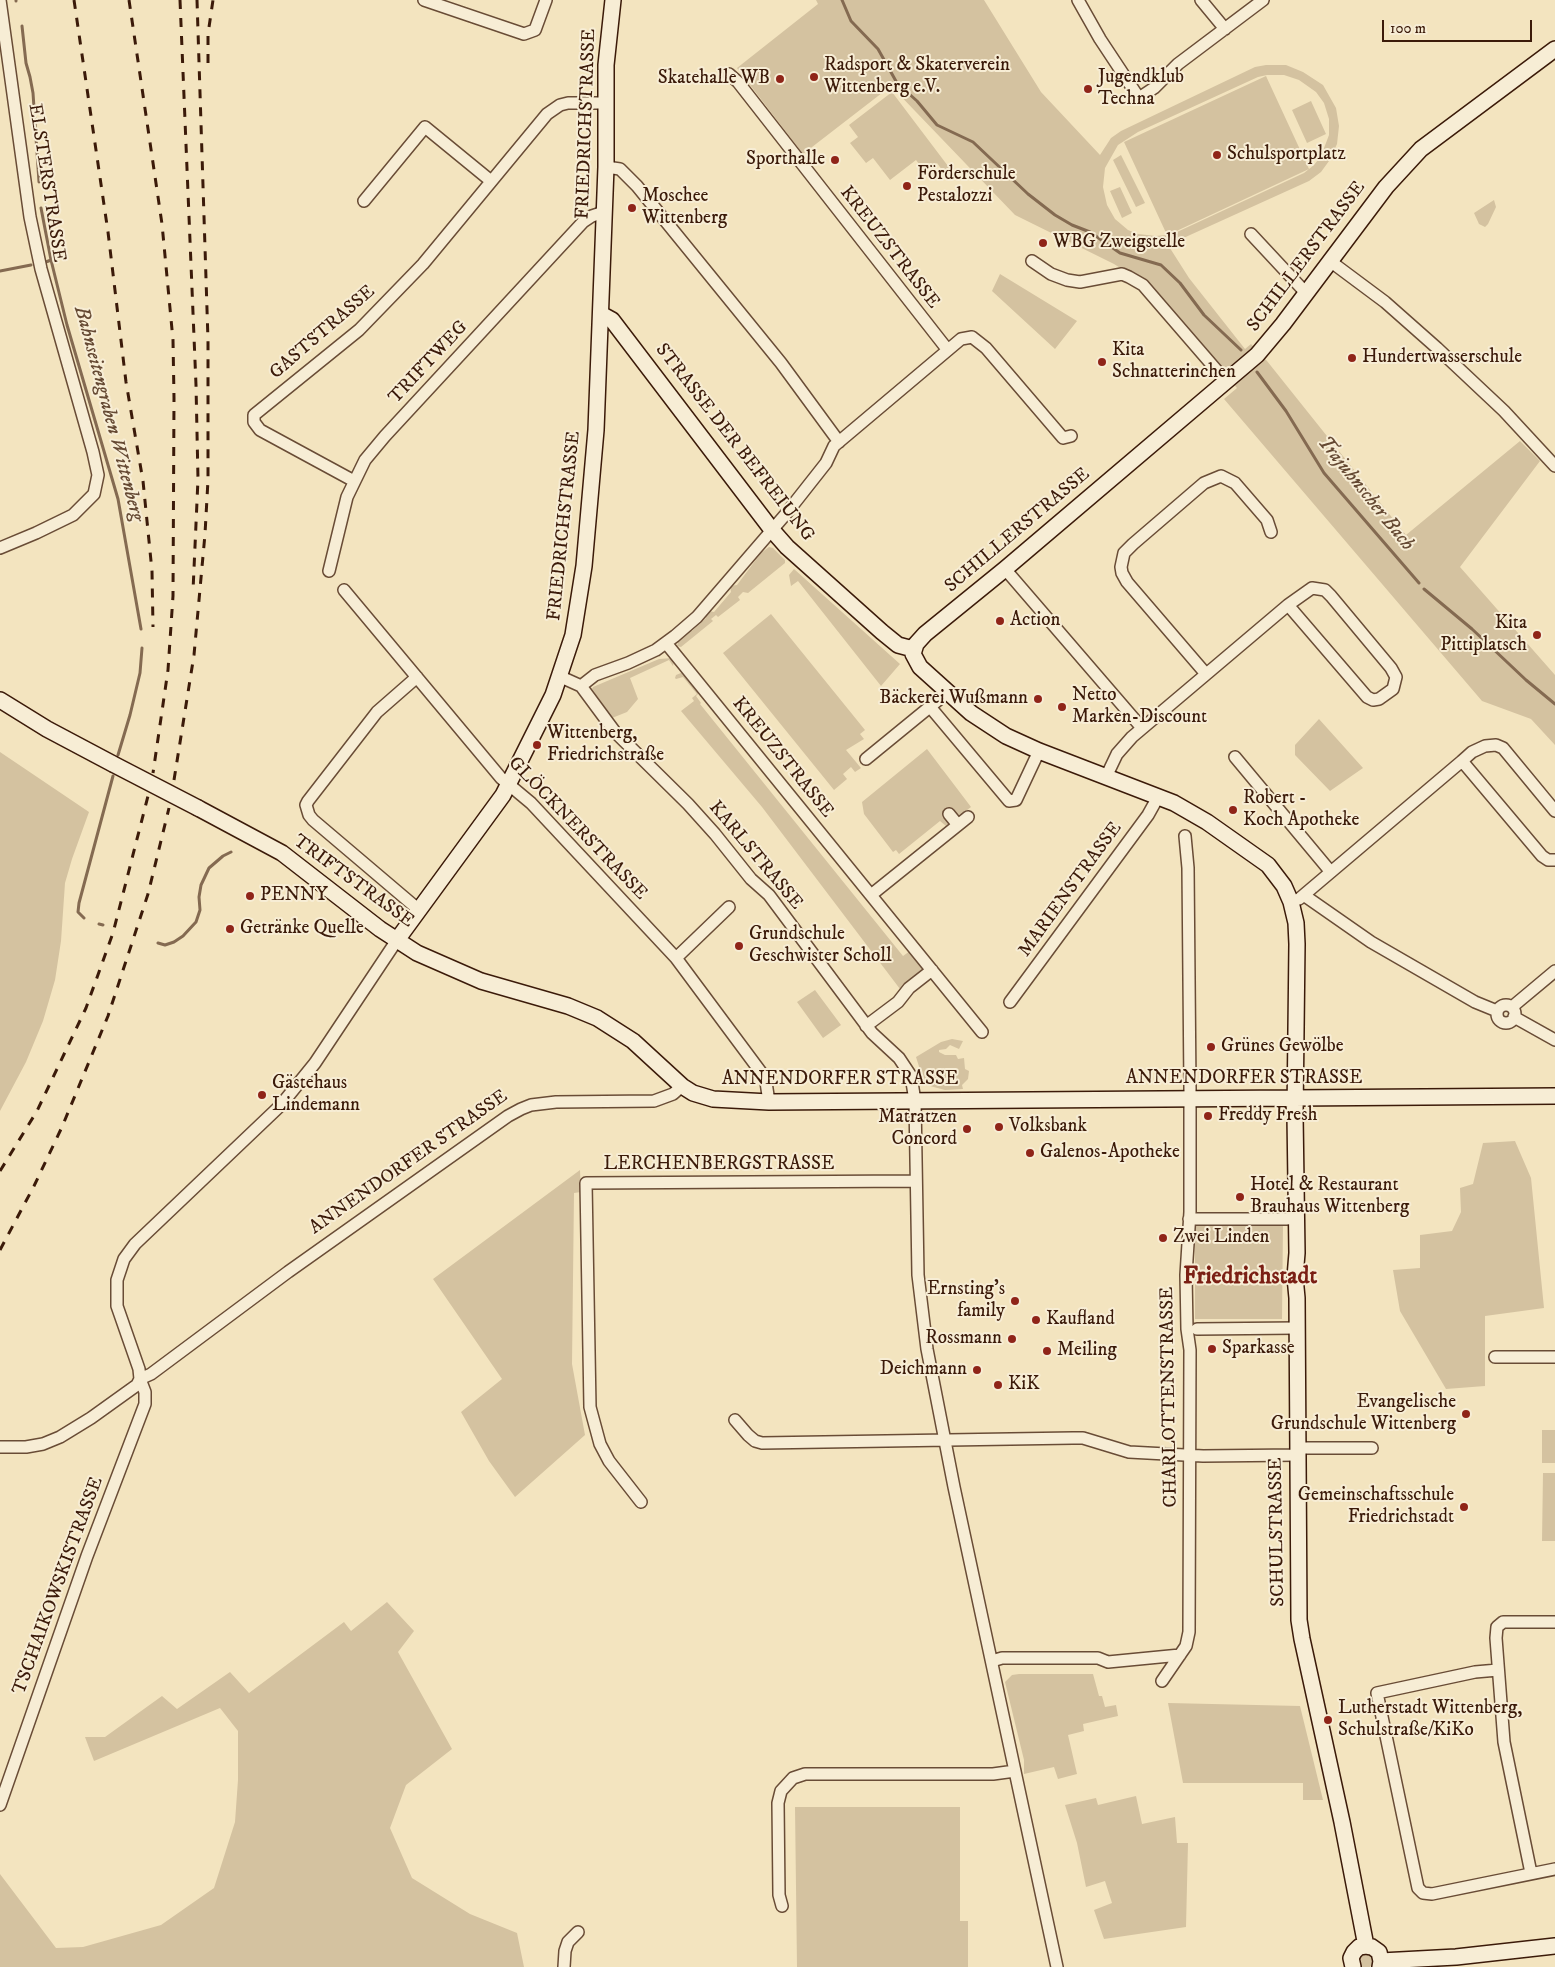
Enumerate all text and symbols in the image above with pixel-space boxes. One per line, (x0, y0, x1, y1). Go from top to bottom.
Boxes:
scale bar (1385, 10, 1535, 42)
text: 100 m (1390, 19, 1426, 38)
street label: FRIEDRICHSTRASSE (572, 28, 602, 220)
place label: Radsport & Skaterverein Wittenberg e.V. (824, 55, 1010, 99)
place label: Jugendklub Techna (1098, 67, 1184, 111)
place label: Skatehalle WB (658, 68, 770, 90)
marker: Radsport & Skaterverein Wittenberg e.V. (808, 71, 820, 83)
marker: Skatehalle WB (774, 73, 786, 85)
marker: Jugendklub Techna (1082, 83, 1094, 95)
street label: ELSTERSTRASSE (22, 102, 70, 264)
place label: Schulsportplatz (1227, 144, 1346, 166)
place label: Sporthalle (746, 149, 825, 171)
marker: Schulsportplatz (1211, 149, 1223, 161)
marker: Sporthalle (829, 154, 841, 166)
place label: Förderschule Pestalozzi (917, 164, 1016, 208)
street label: SCHILLERSTRASSE (1243, 177, 1371, 337)
marker: Förderschule Pestalozzi (901, 180, 913, 192)
street label: KREUZSTRASSE (834, 182, 944, 314)
place label: Moschee Wittenberg (642, 186, 727, 230)
marker: Moschee Wittenberg (626, 202, 638, 214)
place label: WBG Zweigstelle (1053, 232, 1185, 254)
marker: WBG Zweigstelle (1037, 237, 1049, 249)
street label: GASTSTRASSE (266, 281, 380, 385)
water label: Bahnseitengraben Wittenberg (68, 304, 148, 524)
street label: TRIFTWEG (385, 317, 473, 409)
street label: STRASSE DER BEFREIUNG (650, 339, 818, 547)
place label: Kita Schnatterinchen (1112, 340, 1236, 384)
place label: Hundertwasserschule (1362, 347, 1522, 369)
marker: Hundertwasserschule (1346, 352, 1358, 364)
marker: Kita Schnatterinchen (1096, 356, 1108, 368)
street label: FRIEDRICHSTRASSE (544, 430, 586, 622)
water label: Trajuhnscher Bach (1311, 432, 1419, 556)
street label: SCHILLERSTRASSE (941, 464, 1095, 598)
place label: Action (1010, 610, 1060, 632)
place label: Kita Pittiplatsch (1440, 613, 1527, 657)
marker: Action (994, 615, 1006, 627)
marker: Kita Pittiplatsch (1531, 629, 1543, 641)
place label: Netto Marken-Discount (1072, 685, 1207, 729)
place label: Bäckerei Wußmann (879, 688, 1028, 710)
street label: KREUZSTRASSE (726, 693, 838, 823)
marker: Bäckerei Wußmann (1032, 693, 1044, 705)
marker: Netto Marken-Discount (1056, 701, 1068, 713)
place label: Wittenberg, Friedrichstraße (547, 723, 664, 767)
marker: Wittenberg, Friedrichstraße (531, 739, 543, 751)
street label: GLÖCKNERSTRASSE (503, 753, 651, 905)
place label: Robert - Koch Apotheke (1243, 788, 1359, 832)
street label: KARLSTRASSE (703, 797, 807, 915)
marker: Robert - Koch Apotheke (1227, 804, 1239, 816)
street label: MARIENSTRASSE (1014, 818, 1128, 962)
street label: TRIFTSTRASSE (288, 831, 418, 933)
place label: PENNY (260, 885, 328, 907)
marker: PENNY (244, 890, 256, 902)
place label: Getränke Quelle (240, 918, 364, 940)
marker: Getränke Quelle (224, 923, 236, 935)
place label: Grundschule Geschwister Scholl (749, 924, 892, 968)
marker: Grundschule Geschwister Scholl (733, 940, 745, 952)
place label: Grünes Gewölbe (1221, 1036, 1344, 1058)
marker: Grünes Gewölbe (1205, 1041, 1217, 1053)
street label: ANNENDORFER STRASSE (1126, 1068, 1362, 1090)
street label: ANNENDORFER STRASSE (722, 1069, 958, 1091)
place label: Gästehaus Lindemann (272, 1073, 360, 1117)
street label: ANNENDORFER STRASSE (306, 1086, 512, 1240)
marker: Gästehaus Lindemann (256, 1089, 268, 1101)
place label: Freddy Fresh (1218, 1105, 1318, 1127)
place label: Matratzen Concord (878, 1107, 957, 1151)
marker: Freddy Fresh (1202, 1110, 1214, 1122)
place label: Volksbank (1009, 1116, 1087, 1138)
marker: Volksbank (993, 1121, 1005, 1133)
marker: Matratzen Concord (961, 1123, 973, 1135)
place label: Galenos-Apotheke (1040, 1142, 1180, 1164)
marker: Galenos-Apotheke (1024, 1147, 1036, 1159)
street label: LERCHENBERGSTRASSE (604, 1154, 834, 1176)
place label: Hotel & Restaurant Brauhaus Wittenberg (1250, 1175, 1409, 1219)
marker: Hotel & Restaurant Brauhaus Wittenberg (1234, 1191, 1246, 1203)
place label: Zwei Linden (1173, 1227, 1269, 1249)
marker: Zwei Linden (1157, 1232, 1169, 1244)
district label: Friedrichstadt (1183, 1264, 1317, 1292)
place label: Ernsting's family (927, 1279, 1005, 1323)
street label: CHARLOTTENSTRASSE (1157, 1286, 1183, 1508)
marker: Ernsting's family (1009, 1295, 1021, 1307)
place label: Kaufland (1046, 1309, 1115, 1331)
marker: Kaufland (1030, 1314, 1042, 1326)
place label: Rossmann (925, 1328, 1002, 1350)
marker: Rossmann (1006, 1333, 1018, 1345)
place label: Sparkasse (1222, 1338, 1295, 1360)
place label: Meiling (1057, 1340, 1117, 1362)
marker: Sparkasse (1206, 1343, 1218, 1355)
marker: Meiling (1041, 1345, 1053, 1357)
place label: Deichmann (880, 1359, 967, 1381)
marker: Deichmann (971, 1364, 983, 1376)
place label: KiK (1008, 1374, 1040, 1396)
marker: KiK (992, 1379, 1004, 1391)
place label: Evangelische Grundschule Wittenberg (1271, 1392, 1456, 1436)
marker: Evangelische Grundschule Wittenberg (1460, 1408, 1472, 1420)
street label: SCHULSTRASSE (1265, 1457, 1291, 1607)
street label: TSCHAIKOWSKISTRASSE (9, 1474, 109, 1698)
place label: Gemeinschaftsschule Friedrichstadt (1298, 1485, 1454, 1529)
marker: Gemeinschaftsschule Friedrichstadt (1458, 1501, 1470, 1513)
place label: Lutherstadt Wittenberg, Schulstraße/KiKo (1338, 1698, 1522, 1742)
marker: Lutherstadt Wittenberg, Schulstraße/KiKo (1322, 1714, 1334, 1726)

